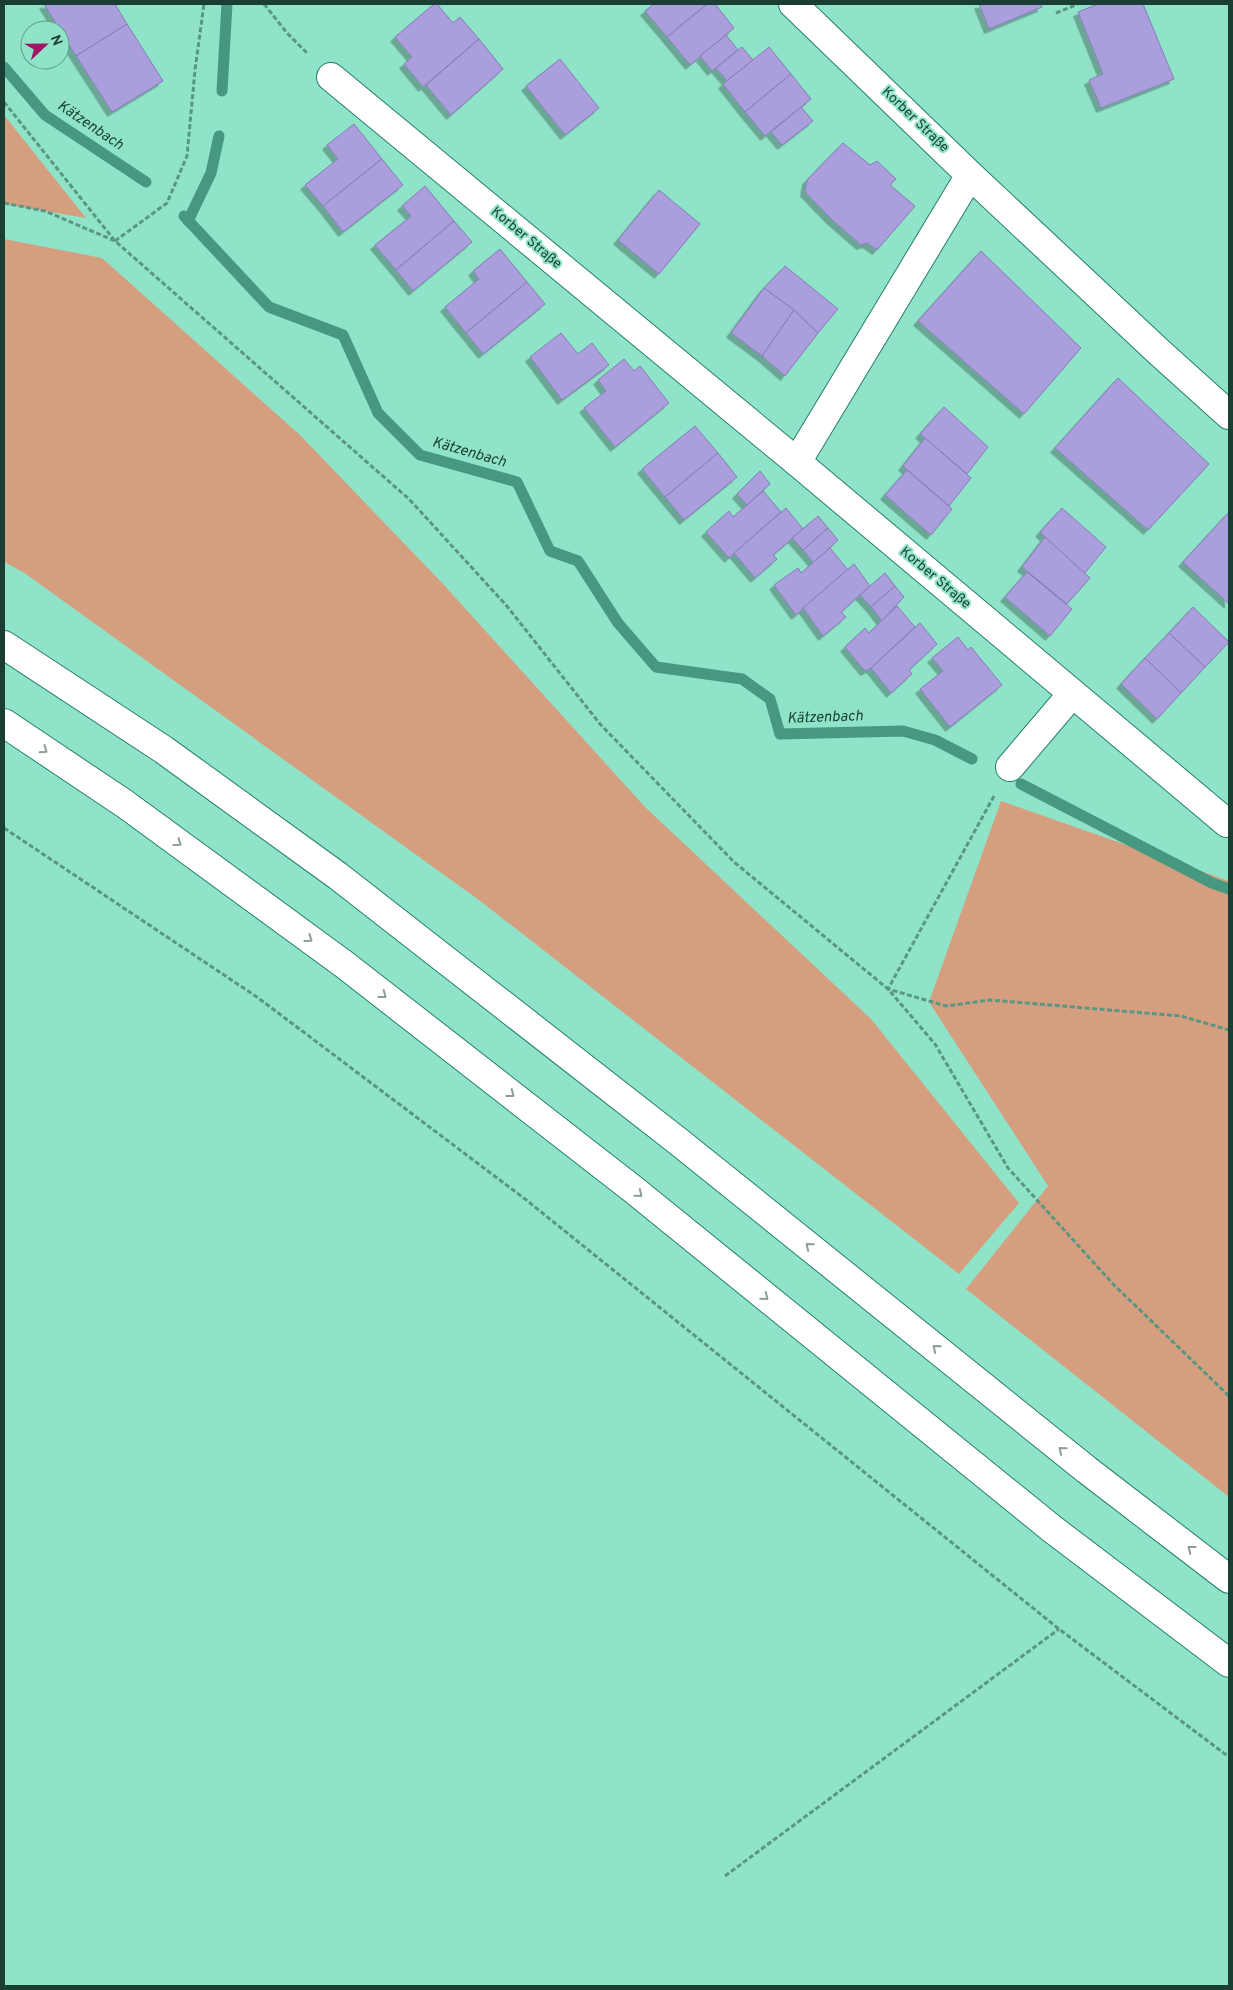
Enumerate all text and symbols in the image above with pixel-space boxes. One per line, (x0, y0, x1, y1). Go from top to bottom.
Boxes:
north arrow (20, 20, 70, 70)
text: N (46, 33, 65, 49)
street label: Korber Straße (878, 84, 952, 156)
water label: Kätzenbach (53, 97, 127, 155)
street label: Korber Straße (487, 203, 565, 273)
water label: Kätzenbach (430, 433, 508, 473)
street label: Korber Straße (896, 543, 974, 613)
water label: Kätzenbach (787, 707, 863, 729)
one-way arrow (39, 744, 48, 753)
one-way arrow (172, 837, 181, 845)
one-way arrow (303, 933, 313, 942)
one-way arrow (377, 989, 386, 997)
one-way arrow (505, 1089, 514, 1097)
one-way arrow (634, 1189, 643, 1198)
one-way arrow (806, 1244, 815, 1252)
one-way arrow (760, 1292, 769, 1301)
one-way arrow (932, 1344, 941, 1353)
one-way arrow (1059, 1447, 1068, 1455)
one-way arrow (1188, 1547, 1197, 1555)

